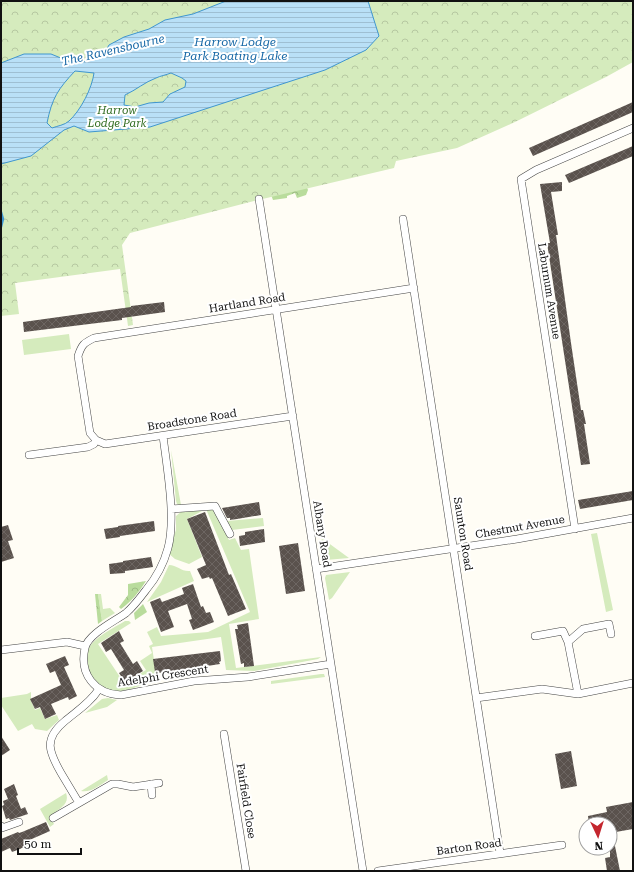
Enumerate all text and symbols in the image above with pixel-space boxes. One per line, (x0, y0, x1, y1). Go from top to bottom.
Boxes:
water label: The Ravensbourne (60, 31, 166, 69)
water label: Harrow Lodge Park Boating Lake (182, 35, 287, 63)
park label: Harrow Lodge Park (86, 104, 147, 130)
street label: Laburnum Avenue (535, 242, 563, 340)
street label: Hartland Road (208, 291, 286, 315)
street label: Broadstone Road (146, 407, 238, 433)
street label: Saunton Road (451, 496, 475, 572)
street label: Albany Road (310, 500, 334, 568)
street label: Chestnut Avenue (474, 513, 566, 541)
street label: Adelphi Crescent (117, 662, 209, 690)
street label: Fairfield Close (234, 763, 258, 839)
north arrow (578, 816, 618, 856)
scale bar (18, 830, 81, 856)
street label: Barton Road (436, 836, 502, 858)
text: 50 m (24, 837, 51, 851)
text: N (593, 839, 603, 852)

